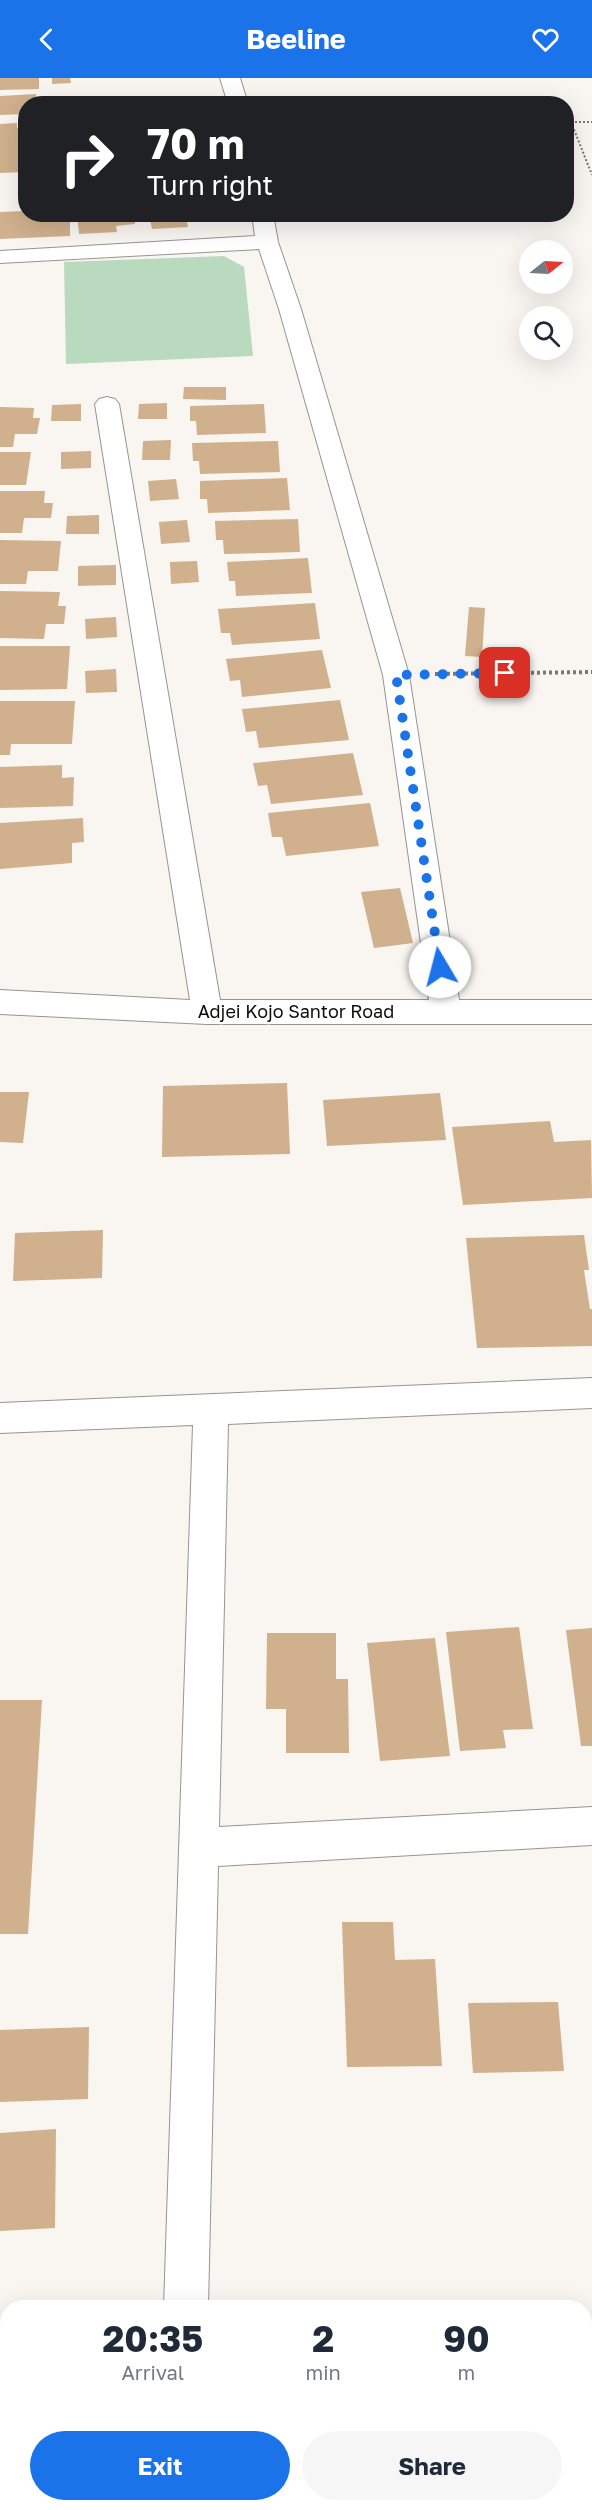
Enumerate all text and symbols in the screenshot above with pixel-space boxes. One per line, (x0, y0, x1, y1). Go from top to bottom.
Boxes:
icon: back (30, 23, 63, 56)
text: Beeline (246, 23, 346, 55)
icon: heart (529, 23, 562, 56)
text: 70 m (147, 118, 244, 168)
icon: right (48, 120, 126, 198)
text: Turn right (147, 169, 273, 201)
north arrow (519, 240, 573, 294)
map controls (519, 240, 573, 360)
button: search (519, 306, 573, 360)
pin (479, 647, 530, 698)
icon: arrive (488, 656, 521, 689)
position arrow (408, 935, 472, 999)
street label: Adjei Kojo Santor Road (198, 1000, 394, 1022)
text: 20:35 (102, 2317, 203, 2360)
text: 2 (312, 2317, 334, 2360)
text: 90 (443, 2317, 490, 2360)
text: Arrival (121, 2360, 184, 2384)
text: min (306, 2360, 341, 2384)
text: m (458, 2360, 475, 2384)
button: Exit (30, 2431, 290, 2500)
button: Share (302, 2431, 562, 2500)

